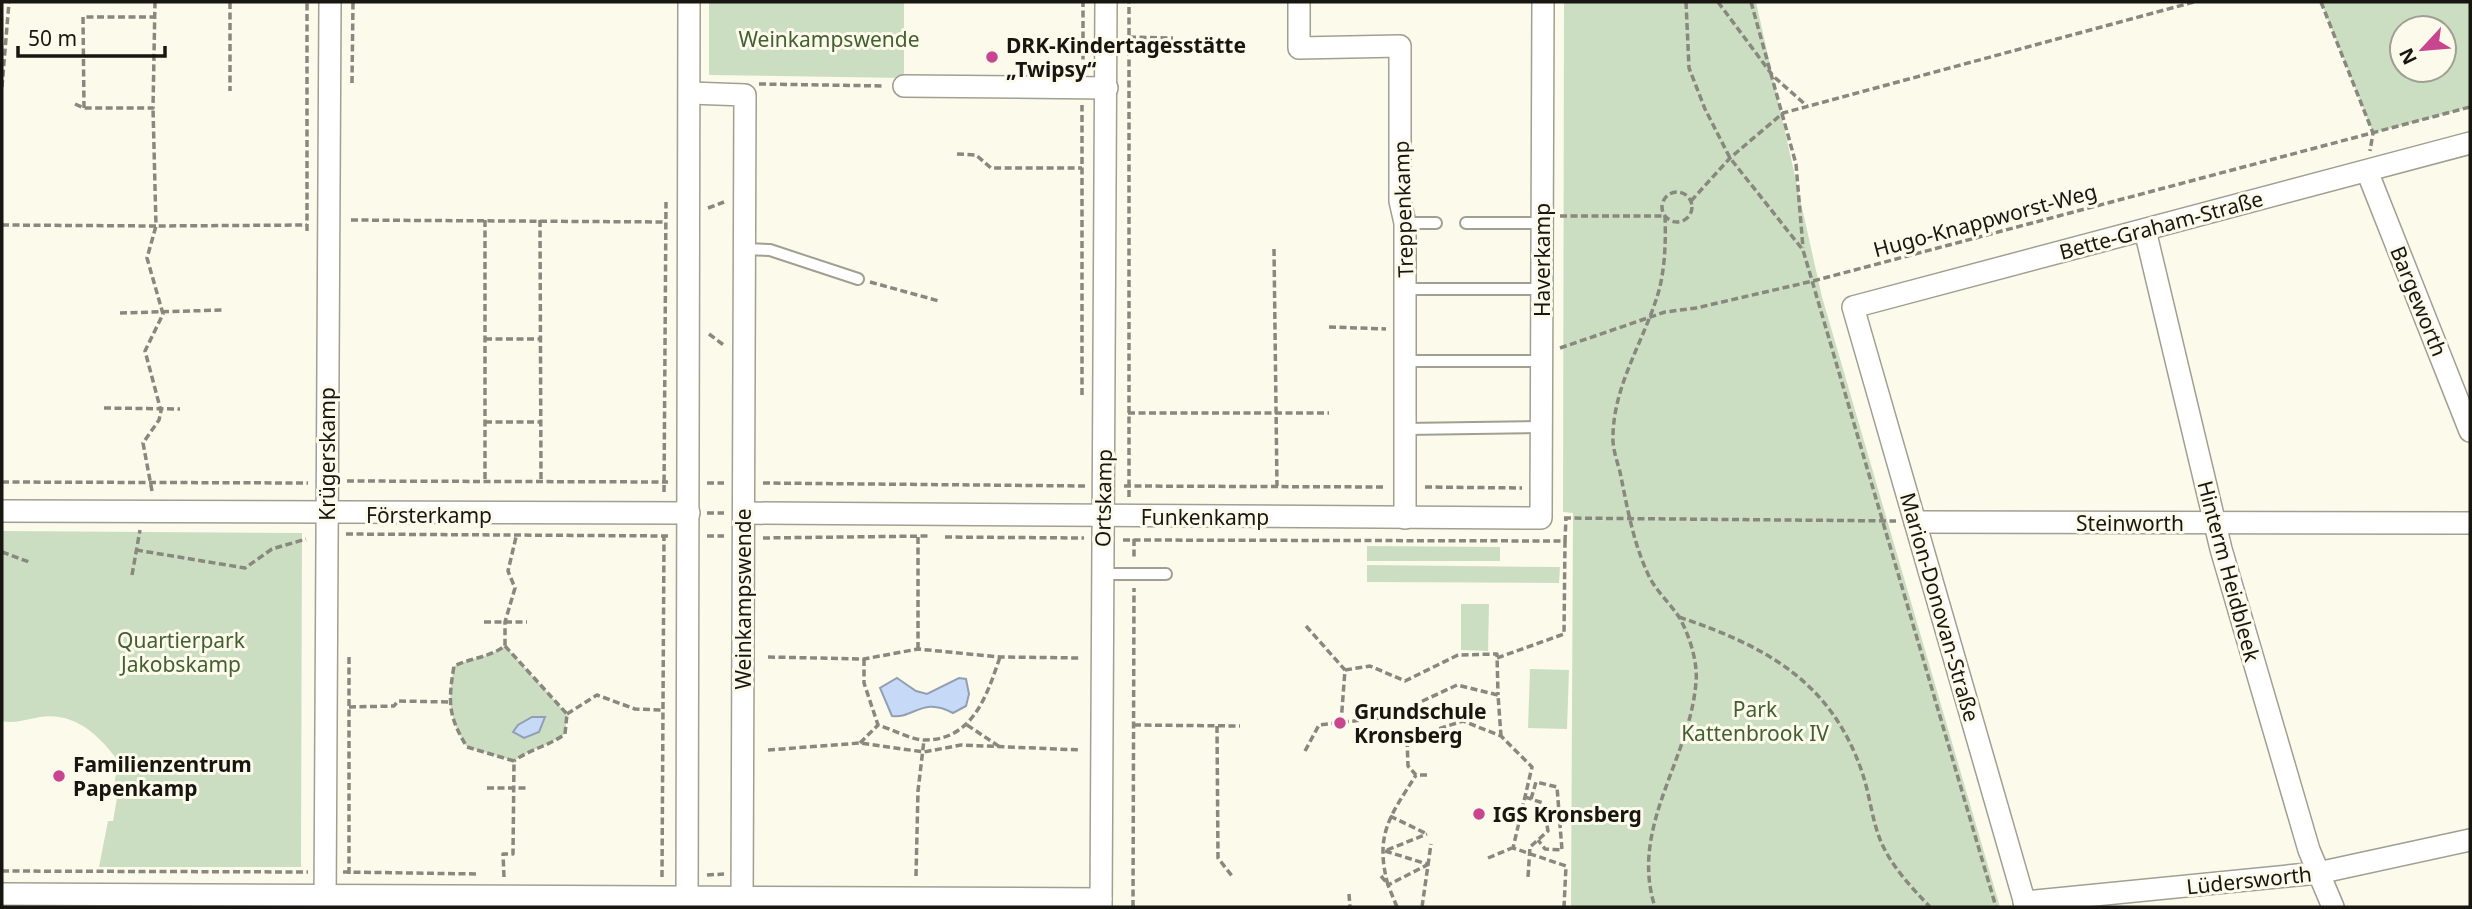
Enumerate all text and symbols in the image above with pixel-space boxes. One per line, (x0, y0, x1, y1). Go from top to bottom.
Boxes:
scale bar (18, 14, 164, 58)
north arrow (2388, 14, 2458, 84)
text: 50 m (28, 24, 77, 52)
park label: Weinkampswende (738, 25, 920, 53)
place label: DRK-Kindertagesstätte „Twipsy“ (1006, 31, 1246, 83)
text: N (2393, 44, 2423, 69)
marker: DRK-Kindertagesstätte „Twipsy“ (984, 49, 1000, 65)
street label: Treppenkamp (1387, 140, 1419, 278)
street label: Hugo-Knappworst-Weg (1870, 177, 2100, 263)
street label: Bette-Graham-Straße (2056, 184, 2266, 266)
street label: Haverkamp (1528, 203, 1556, 317)
street label: Bargeworth (2384, 242, 2454, 360)
street label: Krügerskamp (313, 387, 341, 521)
street label: Ortskamp (1088, 449, 1118, 547)
street label: Hinterm Heidbleek (2191, 477, 2267, 665)
street label: Marion-Donovan-Straße (1894, 489, 1986, 725)
street label: Försterkamp (366, 501, 492, 529)
street label: Funkenkamp (1141, 503, 1269, 531)
street label: Weinkampswende (729, 508, 757, 690)
street label: Steinworth (2076, 509, 2184, 537)
park label: Quartierpark Jakobskamp (117, 626, 246, 678)
park label: Park Kattenbrook IV (1681, 695, 1829, 747)
place label: Grundschule Kronsberg (1354, 697, 1487, 749)
marker: Grundschule Kronsberg (1332, 715, 1348, 731)
place label: Familienzentrum Papenkamp (73, 750, 252, 802)
marker: Familienzentrum Papenkamp (51, 768, 67, 784)
place label: IGS Kronsberg (1493, 800, 1642, 828)
marker: IGS Kronsberg (1471, 806, 1487, 822)
street label: Lüdersworth (2185, 859, 2313, 901)

